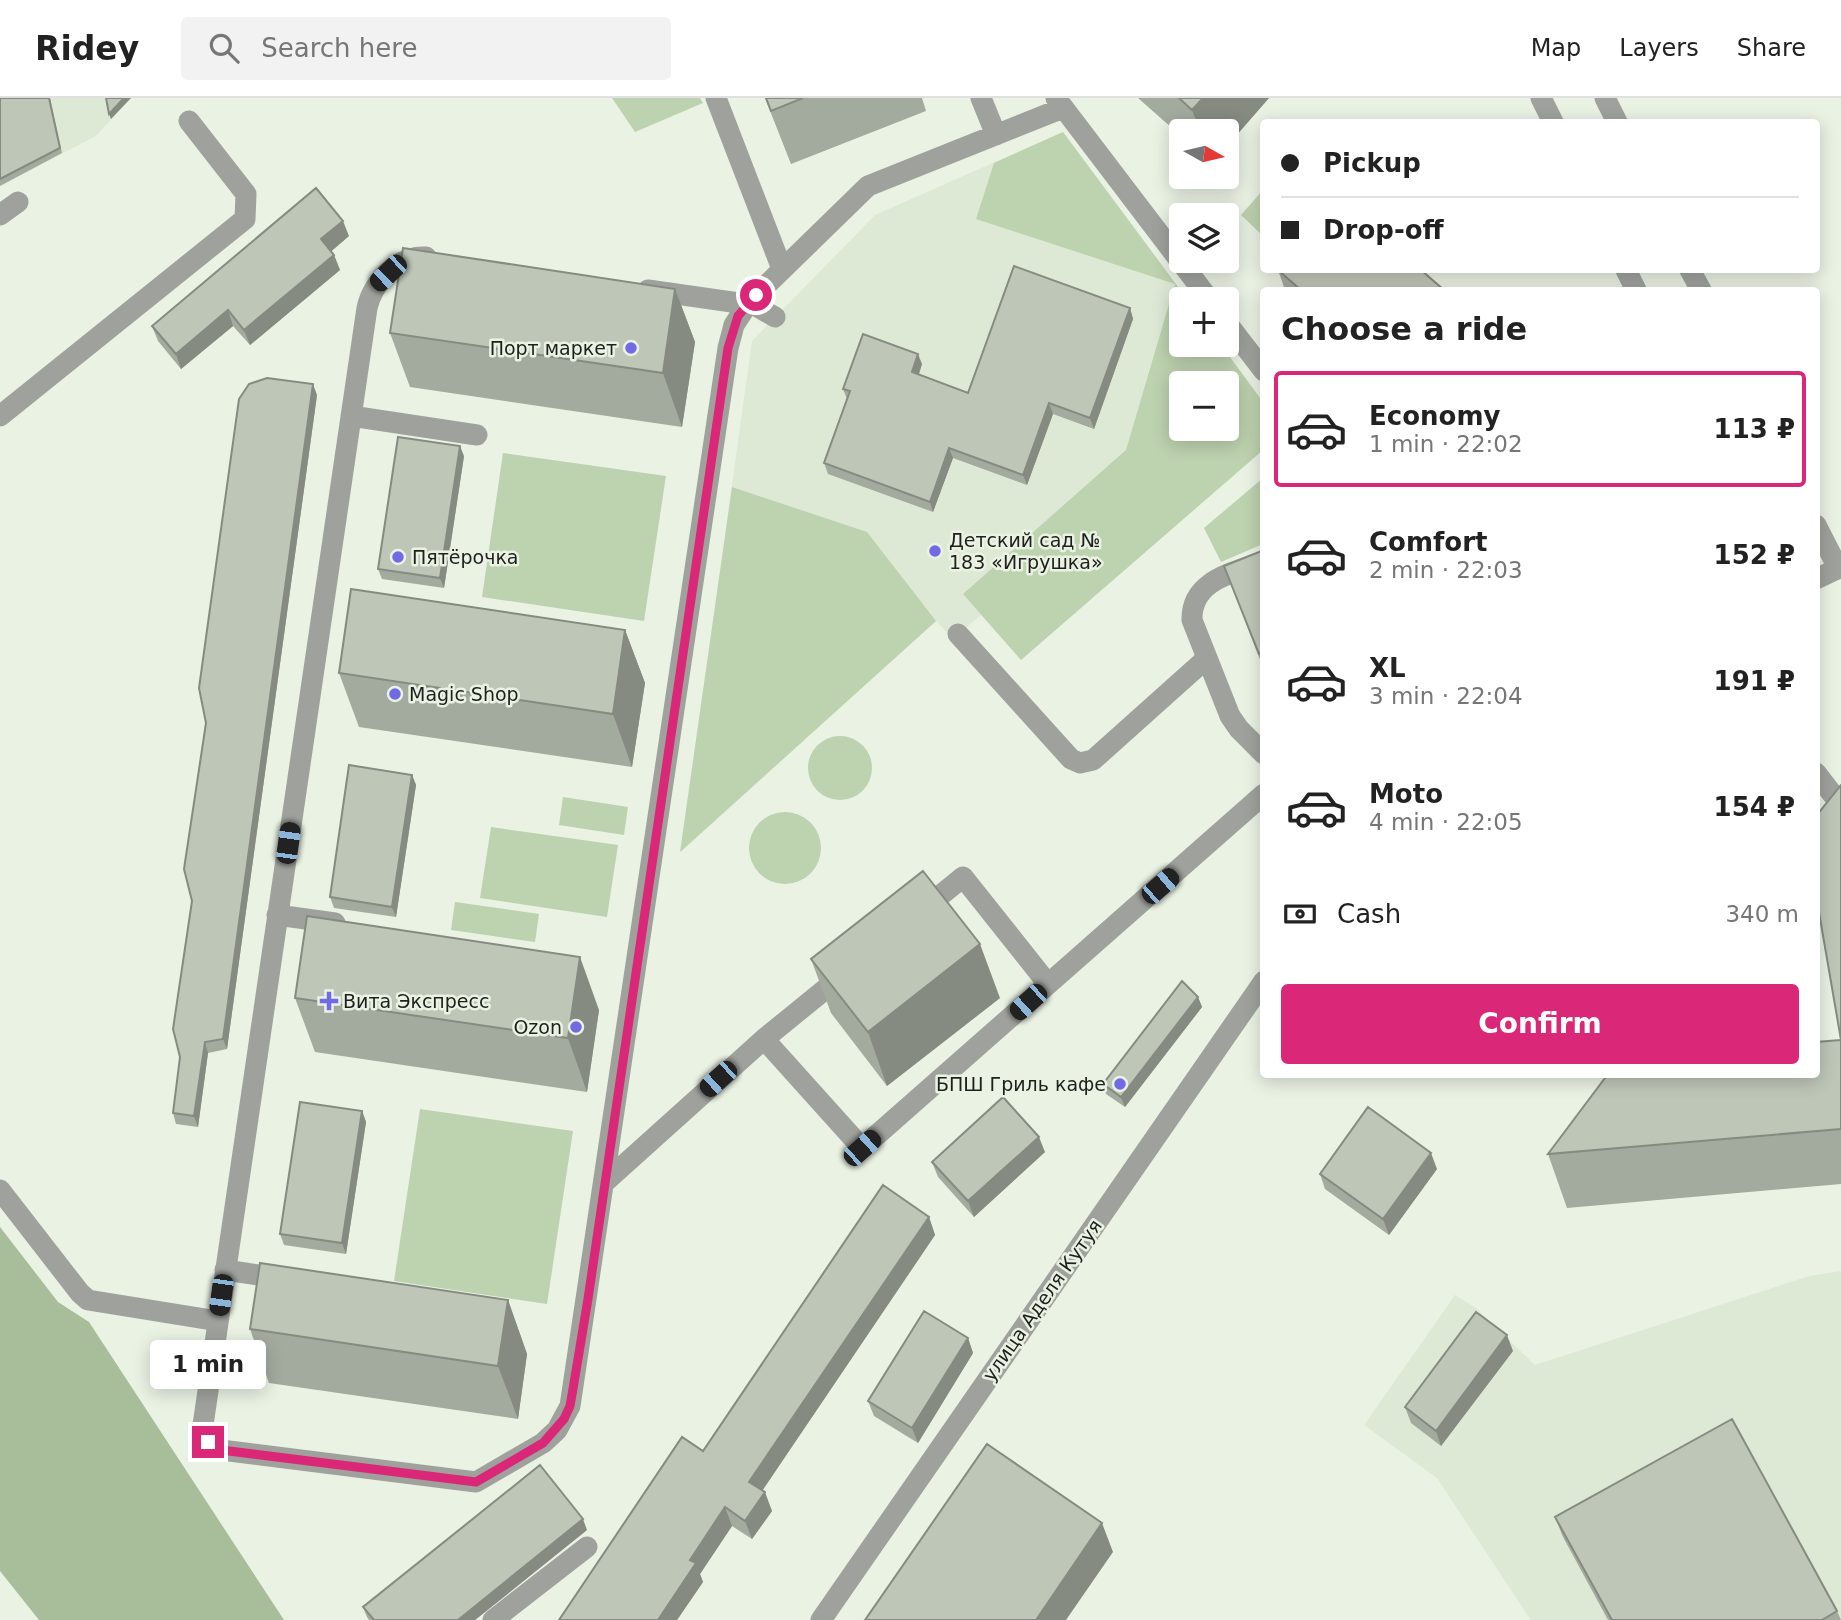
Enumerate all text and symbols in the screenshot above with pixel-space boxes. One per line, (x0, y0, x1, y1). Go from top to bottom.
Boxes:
search box (181, 17, 671, 80)
text: Ridey (35, 29, 139, 68)
icon: search (205, 29, 243, 67)
text: Search here (261, 33, 417, 63)
text: Map (1531, 34, 1581, 62)
text: Layers (1619, 34, 1699, 62)
text: Share (1737, 34, 1806, 62)
north arrow (1169, 119, 1239, 189)
map controls (1169, 119, 1239, 441)
text: Pickup (1323, 148, 1421, 178)
button: layers (1169, 203, 1239, 273)
text: Drop-off (1323, 215, 1444, 245)
car (366, 251, 411, 295)
route start (740, 279, 772, 311)
button: + (1169, 287, 1239, 357)
text: Choose a ride (1281, 310, 1527, 348)
place label: Порт маркет (490, 337, 617, 359)
marker: Порт маркет (623, 340, 639, 356)
button: − (1169, 371, 1239, 441)
icon: car (1285, 398, 1348, 461)
text: Economy (1369, 401, 1500, 431)
text: 113 ₽ (1714, 414, 1795, 444)
text: 1 min · 22:02 (1369, 431, 1523, 457)
icon: car (1285, 524, 1348, 587)
text: Comfort (1369, 527, 1487, 557)
place label: Детский сад № 183 «Игрушка» (949, 529, 1103, 573)
text: 152 ₽ (1714, 540, 1795, 570)
marker: Детский сад № 183 «Игрушка» (927, 543, 943, 559)
place label: Пятёрочка (412, 546, 519, 568)
marker: Пятёрочка (390, 549, 406, 565)
text: 2 min · 22:03 (1369, 557, 1523, 583)
icon: car (1285, 650, 1348, 713)
text: XL (1369, 653, 1406, 683)
text: 191 ₽ (1714, 666, 1795, 696)
place label: Magic Shop (409, 683, 519, 705)
text: 3 min · 22:04 (1369, 683, 1523, 709)
marker: Magic Shop (387, 686, 403, 702)
icon: car (1285, 776, 1348, 839)
text: Moto (1369, 779, 1443, 809)
text: 154 ₽ (1714, 792, 1795, 822)
text: 4 min · 22:05 (1369, 809, 1523, 835)
car (275, 821, 302, 865)
car (1138, 864, 1183, 908)
icon: cash (1281, 895, 1319, 933)
text: Cash (1337, 899, 1401, 929)
text: 340 m (1725, 901, 1799, 927)
car (1006, 980, 1051, 1024)
button: Confirm (1281, 984, 1799, 1064)
place label: Вита Экспресс (343, 990, 489, 1012)
marker: Вита Экспресс (321, 993, 337, 1009)
place label: Ozon (513, 1016, 562, 1038)
marker: Ozon (568, 1019, 584, 1035)
car (696, 1057, 741, 1101)
place label: БПШ Гриль кафе (936, 1073, 1106, 1095)
marker: БПШ Гриль кафе (1112, 1076, 1128, 1092)
car (840, 1126, 885, 1170)
street label: улица Аделя Кутуя (978, 1215, 1106, 1385)
car (208, 1273, 235, 1317)
callout: 1 min (150, 1340, 266, 1390)
text: 1 min (172, 1351, 244, 1377)
route end (192, 1426, 224, 1458)

